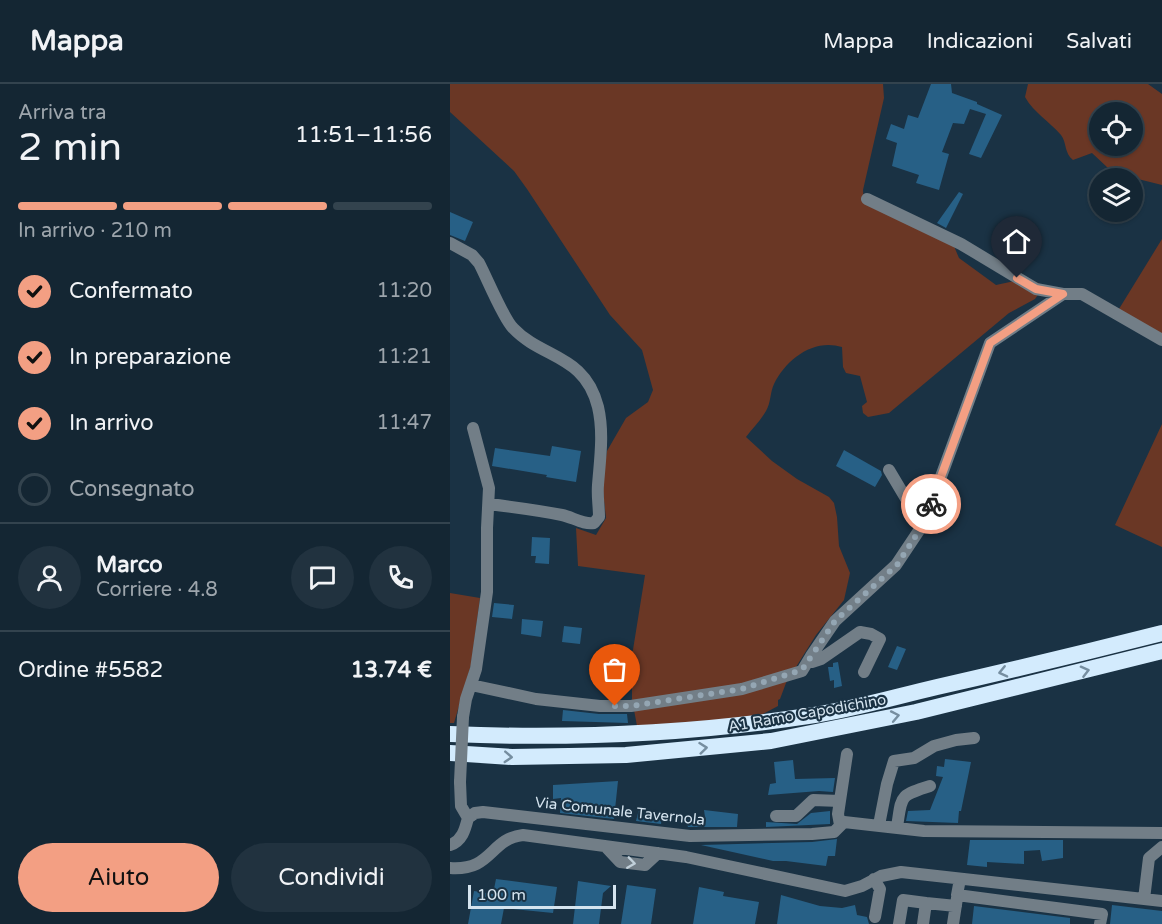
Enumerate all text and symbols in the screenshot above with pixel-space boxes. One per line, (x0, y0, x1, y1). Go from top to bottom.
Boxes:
text: Mappa (30, 24, 124, 58)
text: Mappa (823, 29, 894, 54)
text: Indicazioni (927, 29, 1033, 54)
text: Salvati (1066, 29, 1132, 54)
text: Arriva tra (18, 101, 107, 125)
map controls (1089, 102, 1143, 222)
button: locate (1089, 102, 1143, 156)
text: 11:51–11:56 (295, 122, 432, 148)
text: 2 min (18, 124, 122, 171)
button: layers (1089, 168, 1143, 222)
pin (991, 216, 1042, 278)
text: In arrivo · 210 m (18, 219, 172, 243)
icon: home (1000, 225, 1033, 258)
icon: check (18, 275, 51, 308)
text: Confermato (69, 278, 193, 304)
text: 11:20 (377, 279, 432, 303)
icon: check (18, 341, 51, 374)
text: In preparazione (69, 344, 231, 370)
text: 11:21 (377, 345, 432, 369)
icon: check (18, 407, 51, 440)
text: In arrivo (69, 410, 154, 436)
text: 11:47 (377, 411, 432, 435)
courier (901, 474, 961, 534)
text: Consegnato (69, 476, 195, 502)
icon: bike (915, 488, 948, 521)
button: person (18, 546, 81, 609)
button: chat (291, 546, 354, 609)
button: phone (369, 546, 432, 609)
text: Marco (96, 552, 163, 578)
text: Corriere · 4.8 (96, 578, 218, 602)
pin (589, 644, 640, 706)
icon: bag (598, 653, 631, 686)
text: Ordine #5582 (18, 657, 163, 683)
text: 13.74 € (351, 657, 432, 683)
one-way arrow (998, 665, 1008, 678)
one-way arrow (1080, 666, 1090, 679)
street label: A1 Ramo Capodichino (727, 690, 887, 736)
one-way arrow (890, 710, 900, 723)
one-way arrow (698, 742, 707, 755)
one-way arrow (504, 750, 513, 763)
street label: Via Comunale Tavernola (534, 793, 706, 829)
button: Aiuto (18, 843, 219, 912)
button: Condividi (231, 843, 432, 912)
one-way arrow (626, 857, 635, 869)
scale bar (468, 882, 616, 910)
text: 100 m (477, 885, 526, 905)

